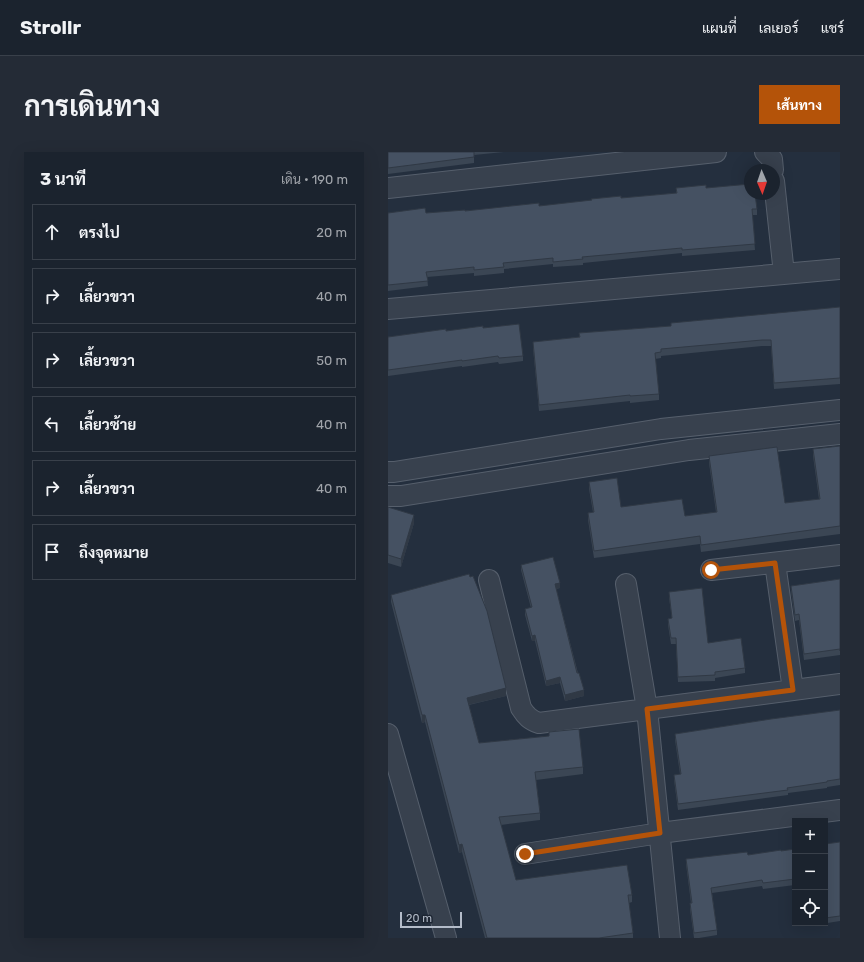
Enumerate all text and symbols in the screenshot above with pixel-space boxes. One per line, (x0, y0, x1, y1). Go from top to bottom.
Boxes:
text: Strollr (20, 16, 81, 39)
text: แผนที่ (702, 20, 737, 37)
text: เลเยอร์ (759, 20, 799, 37)
text: แชร์ (821, 20, 844, 37)
button: เส้นทาง (759, 85, 840, 124)
text: การเดินทาง (24, 90, 160, 123)
north arrow (744, 164, 780, 200)
text: 3 นาที (40, 169, 86, 189)
text: เดิน · 190 m (281, 172, 348, 187)
icon: ahead (41, 221, 63, 243)
text: ตรงไป (79, 224, 120, 242)
text: 20 m (316, 225, 347, 240)
icon: right (41, 285, 63, 307)
text: เลี้ยวขวา (79, 288, 135, 306)
text: 40 m (316, 289, 347, 304)
icon: right (41, 349, 63, 371)
text: เลี้ยวขวา (79, 352, 135, 370)
text: 50 m (316, 353, 347, 368)
icon: left (41, 413, 63, 435)
text: เลี้ยวซ้าย (79, 416, 136, 434)
text: 40 m (316, 417, 347, 432)
icon: right (41, 477, 63, 499)
text: เลี้ยวขวา (79, 480, 135, 498)
text: 40 m (316, 481, 347, 496)
icon: arrive (41, 541, 63, 563)
text: ถึงจุดหมาย (79, 544, 149, 562)
route start (702, 561, 720, 579)
map controls (792, 818, 828, 926)
button: + (792, 818, 828, 854)
route end (516, 845, 534, 863)
button: − (792, 854, 828, 890)
button: locate (792, 890, 828, 926)
scale bar (400, 910, 462, 929)
text: 20 m (406, 912, 432, 925)

